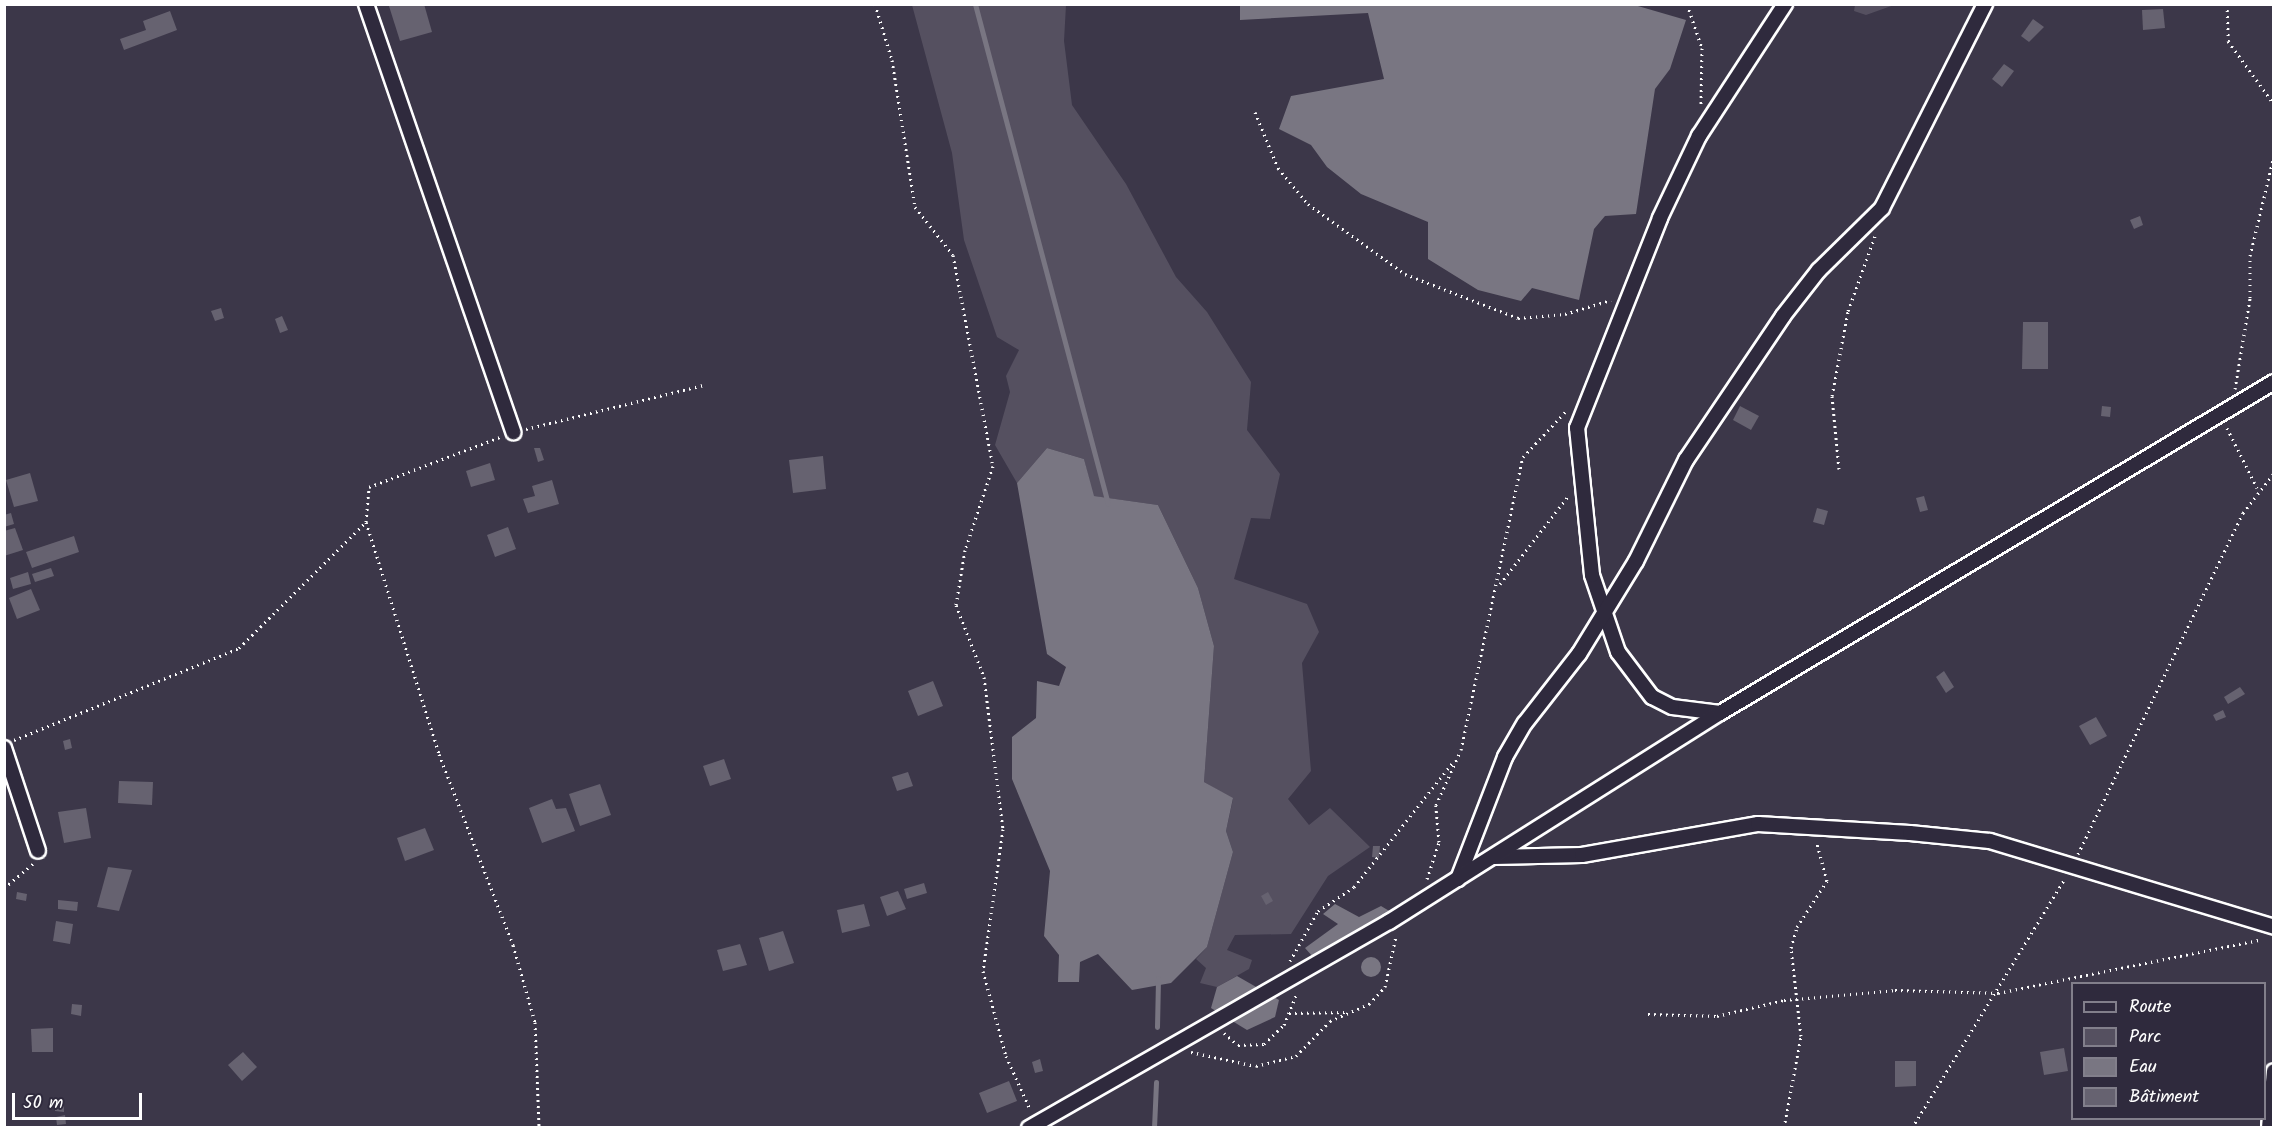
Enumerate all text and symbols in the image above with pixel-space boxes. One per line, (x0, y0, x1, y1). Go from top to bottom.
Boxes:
legend (2071, 982, 2266, 1120)
text: Route (2129, 993, 2171, 1022)
text: Parc (2129, 1023, 2161, 1052)
text: Eau (2129, 1053, 2157, 1082)
scale bar (15, 1081, 146, 1119)
text: Bâtiment (2129, 1083, 2199, 1112)
text: 50 m (23, 1089, 63, 1118)

